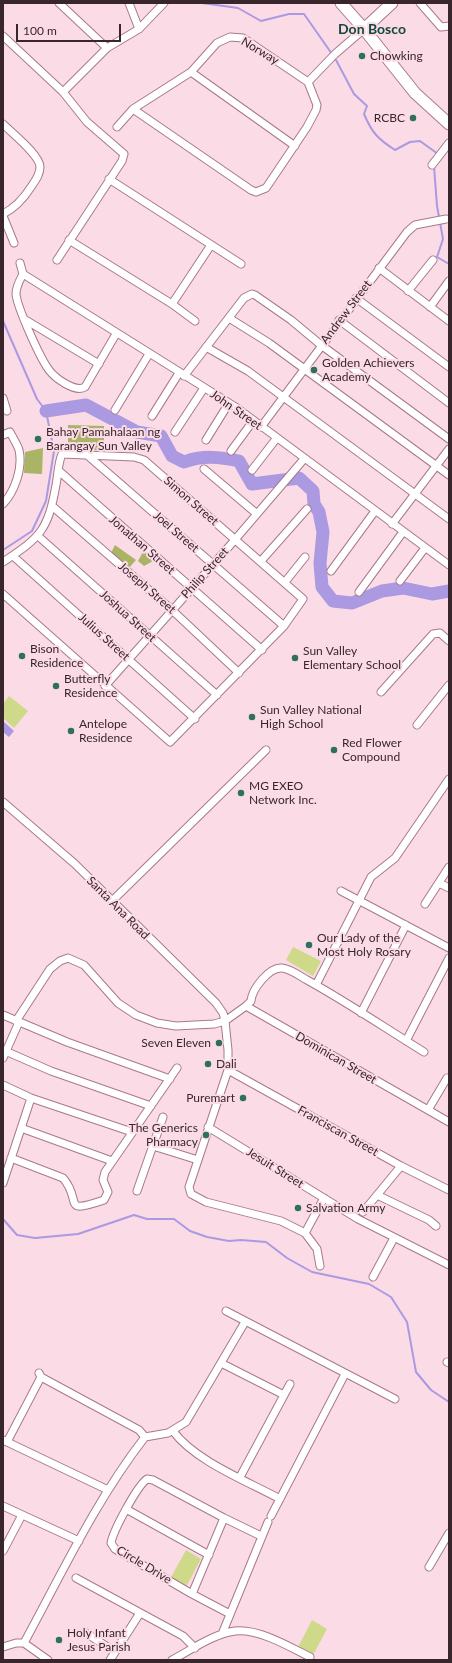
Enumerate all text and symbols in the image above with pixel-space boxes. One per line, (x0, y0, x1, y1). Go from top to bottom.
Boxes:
scale bar (18, 16, 123, 42)
district label: Don Bosco (338, 21, 406, 37)
text: 100 m (23, 23, 57, 38)
street label: Norway (239, 34, 281, 68)
place label: Chowking (370, 49, 423, 63)
marker: Chowking (357, 51, 367, 61)
place label: RCBC (374, 111, 405, 125)
marker: RCBC (408, 113, 418, 123)
street label: Andrew Street (317, 277, 375, 347)
place label: Golden Achievers Academy (322, 356, 415, 384)
marker: Golden Achievers Academy (309, 365, 319, 375)
street label: John Street (207, 387, 265, 433)
place label: Bahay Pamahalaan ng Barangay Sun Valley (46, 425, 160, 453)
marker: Bahay Pamahalaan ng Barangay Sun Valley (33, 434, 43, 444)
street label: Simon Street (161, 473, 221, 529)
street label: Joel Street (150, 508, 202, 556)
street label: Jonathan Street (106, 512, 178, 578)
street label: Philip Street (178, 544, 232, 602)
street label: Joseph Street (115, 559, 179, 617)
street label: Joshua Street (97, 587, 159, 645)
street label: Julius Street (75, 610, 133, 664)
place label: Bison Residence (30, 642, 83, 670)
place label: Sun Valley Elementary School (303, 644, 401, 672)
marker: Bison Residence (17, 651, 27, 661)
marker: Sun Valley Elementary School (290, 653, 300, 663)
place label: Butterfly Residence (64, 672, 117, 700)
marker: Butterfly Residence (51, 681, 61, 691)
place label: Sun Valley National High School (260, 703, 362, 731)
marker: Sun Valley National High School (247, 712, 257, 722)
place label: Antelope Residence (79, 717, 132, 745)
marker: Antelope Residence (66, 726, 76, 736)
place label: Red Flower Compound (342, 736, 402, 764)
marker: Red Flower Compound (329, 745, 339, 755)
place label: MG EXEO Network Inc. (249, 779, 317, 807)
marker: MG EXEO Network Inc. (236, 788, 246, 798)
street label: Santa Ana Road (84, 874, 152, 942)
place label: Our Lady of the Most Holy Rosary (317, 931, 411, 959)
marker: Our Lady of the Most Holy Rosary (304, 940, 314, 950)
street label: Dominican Street (293, 1029, 379, 1087)
place label: Seven Eleven (141, 1036, 211, 1050)
marker: Seven Eleven (214, 1038, 224, 1048)
place label: Dali (216, 1057, 237, 1071)
marker: Dali (203, 1059, 213, 1069)
place label: Puremart (186, 1091, 235, 1105)
marker: Puremart (238, 1093, 248, 1103)
street label: Franciscan Street (295, 1103, 381, 1159)
place label: The Generics Pharmacy (129, 1121, 198, 1149)
marker: The Generics Pharmacy (201, 1130, 211, 1140)
street label: Jesuit Street (244, 1145, 306, 1191)
place label: Salvation Army (306, 1201, 386, 1215)
marker: Salvation Army (293, 1203, 303, 1213)
street label: Circle Drive (114, 1543, 174, 1587)
place label: Holy Infant Jesus Parish (67, 1626, 130, 1654)
marker: Holy Infant Jesus Parish (54, 1635, 64, 1645)

